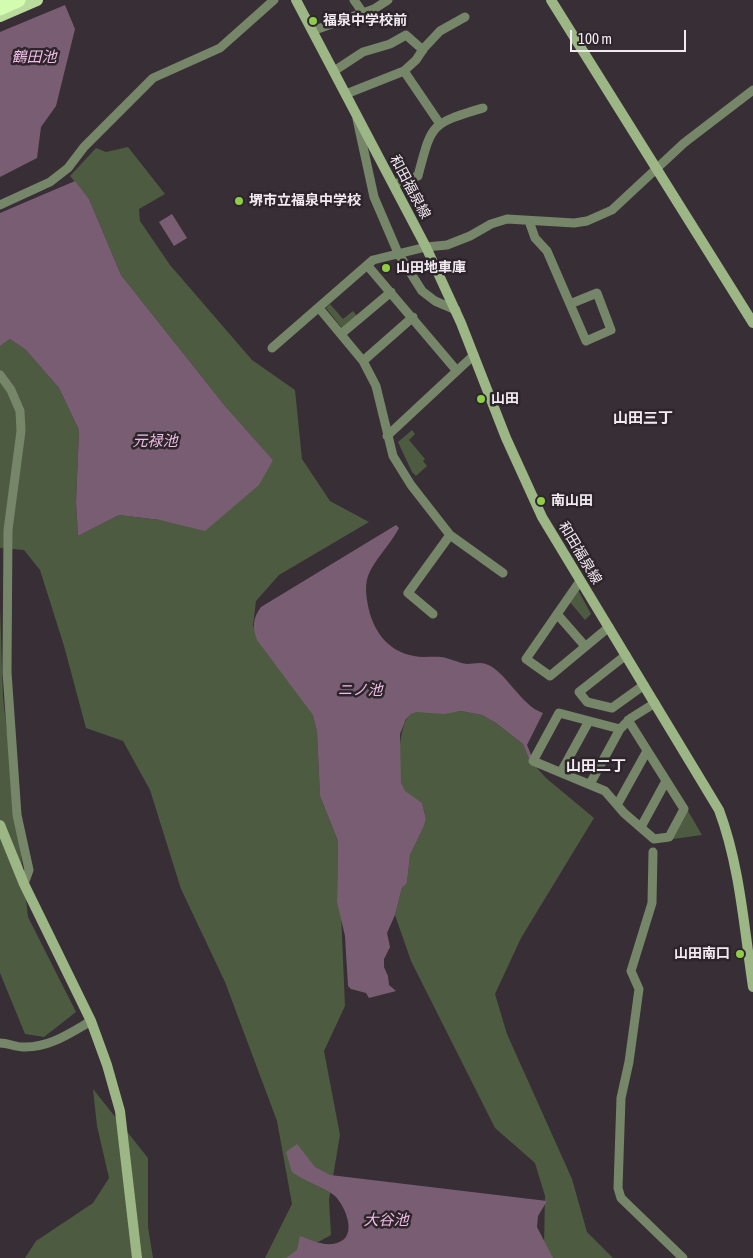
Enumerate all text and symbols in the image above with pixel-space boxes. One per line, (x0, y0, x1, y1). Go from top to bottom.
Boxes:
place label: 福泉中学校前 (323, 13, 407, 29)
marker: 福泉中学校前 (307, 15, 319, 27)
scale bar (573, 20, 689, 52)
text: 100 m (578, 30, 612, 47)
water label: 鶴田池 (12, 48, 56, 66)
street label: 和田福泉線 (386, 152, 434, 222)
place label: 堺市立福泉中学校 (249, 193, 361, 209)
marker: 堺市立福泉中学校 (233, 195, 245, 207)
place label: 山田地車庫 (396, 260, 466, 276)
marker: 山田地車庫 (380, 262, 392, 274)
place label: 山田 (491, 391, 519, 407)
marker: 山田 (475, 393, 487, 405)
district label: 山田三丁 (613, 409, 673, 427)
water label: 元禄池 (133, 432, 177, 450)
place label: 南山田 (551, 493, 593, 509)
marker: 南山田 (535, 495, 547, 507)
street label: 和田福泉線 (555, 519, 605, 587)
water label: ニノ池 (338, 681, 382, 699)
district label: 山田二丁 (566, 757, 626, 775)
place label: 山田南口 (674, 946, 730, 962)
marker: 山田南口 (734, 948, 746, 960)
water label: 大谷池 (364, 1211, 408, 1229)

